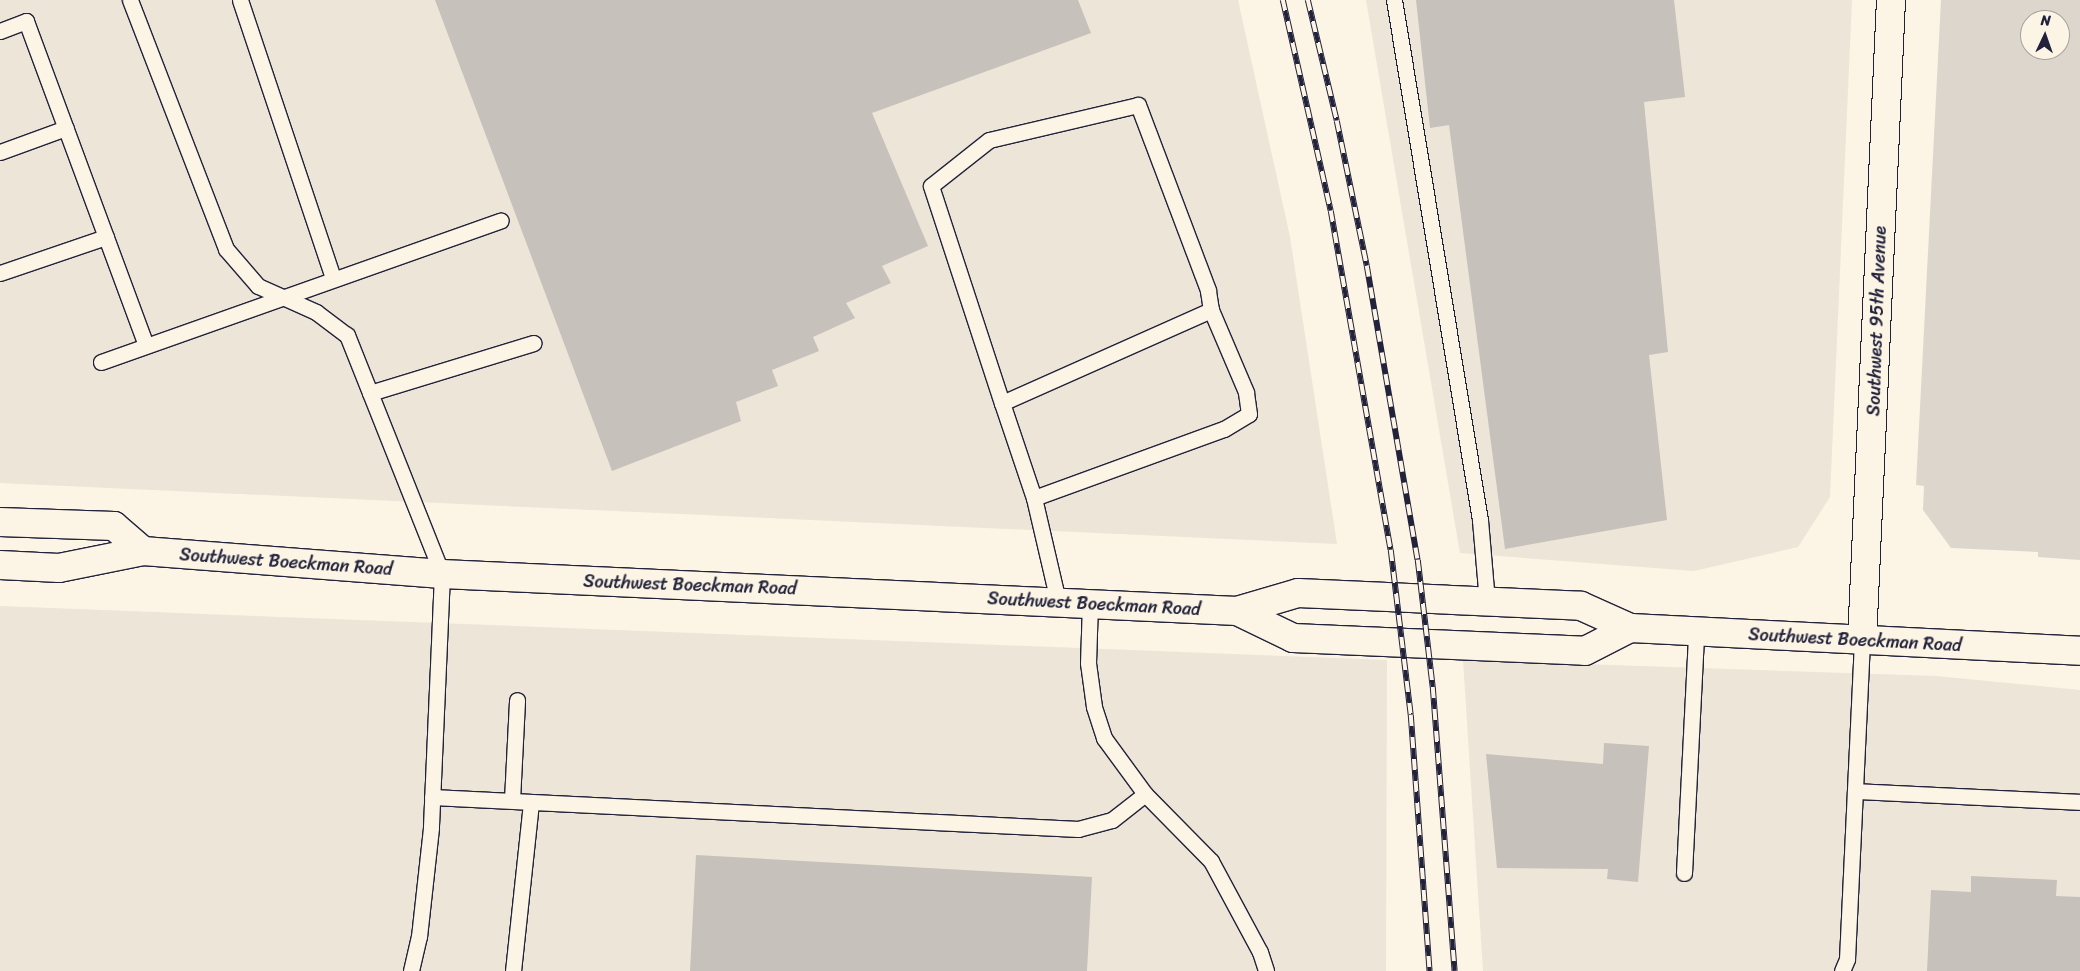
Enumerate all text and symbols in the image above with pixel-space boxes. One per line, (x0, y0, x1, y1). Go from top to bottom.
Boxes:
text: N (2040, 8, 2051, 33)
north arrow (2020, 10, 2070, 60)
street label: Southwest 95th Avenue (1863, 225, 1891, 417)
street label: Southwest Boeckman Road (179, 544, 393, 580)
street label: Southwest Boeckman Road (583, 570, 797, 600)
street label: Southwest Boeckman Road (987, 588, 1201, 620)
street label: Southwest Boeckman Road (1748, 624, 1962, 656)

